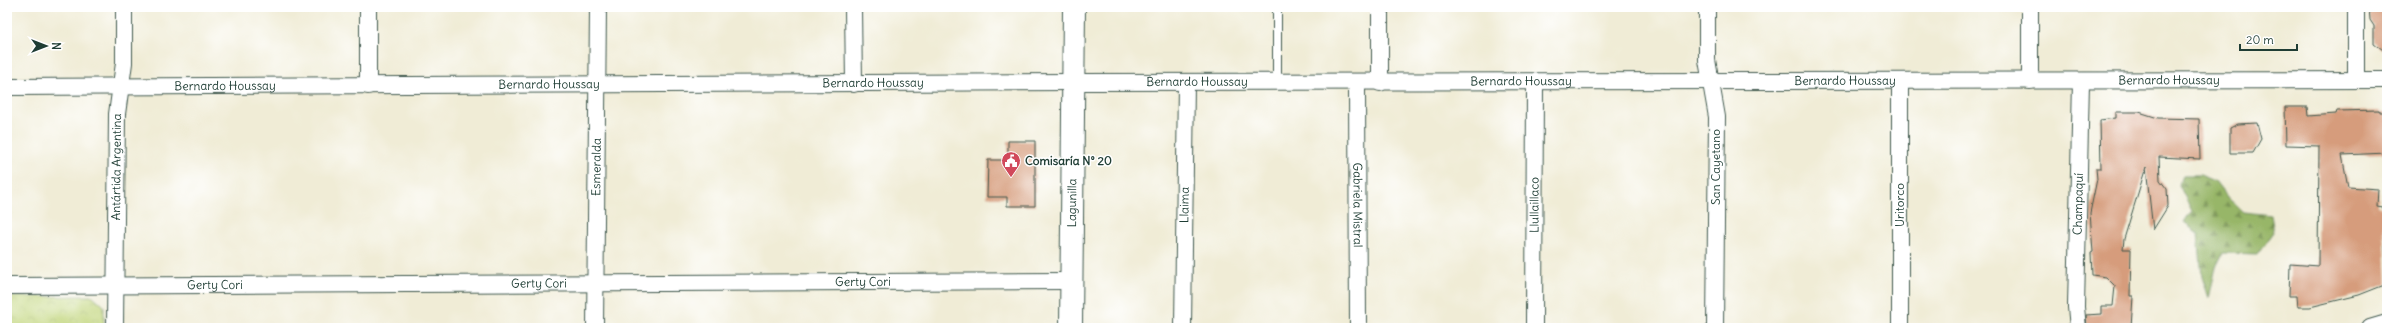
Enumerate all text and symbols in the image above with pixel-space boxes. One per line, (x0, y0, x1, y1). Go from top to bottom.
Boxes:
north arrow (26, 26, 66, 66)
scale bar (2240, 26, 2297, 52)
text: 20 m (2246, 32, 2274, 47)
text: N (49, 42, 63, 50)
street label: Bernardo Houssay (2118, 72, 2220, 87)
street label: Bernardo Houssay (1470, 73, 1572, 88)
street label: Bernardo Houssay (1794, 73, 1896, 88)
street label: Bernardo Houssay (1146, 74, 1248, 89)
street label: Bernardo Houssay (822, 75, 924, 90)
street label: Bernardo Houssay (498, 76, 600, 92)
street label: Bernardo Houssay (174, 78, 276, 93)
street label: Antártida Argentina (108, 113, 124, 221)
street label: San Cayetano (1708, 129, 1723, 205)
street label: Esmeralda (588, 138, 604, 196)
public building icon: Comisaría N° 20 (1000, 150, 1022, 178)
place label: Comisaría N° 20 (1025, 153, 1112, 168)
street label: Gabriela Mistral (1350, 163, 1366, 247)
street label: Champaquí (2070, 173, 2086, 235)
street label: Llullaillaco (1526, 177, 1542, 233)
street label: Lagunilla (1064, 178, 1079, 228)
street label: Uritorco (1892, 183, 1907, 227)
street label: Llaima (1176, 187, 1192, 223)
street label: Gerty Cori (835, 274, 891, 289)
street label: Gerty Cori (511, 275, 567, 291)
street label: Gerty Cori (187, 277, 243, 292)

